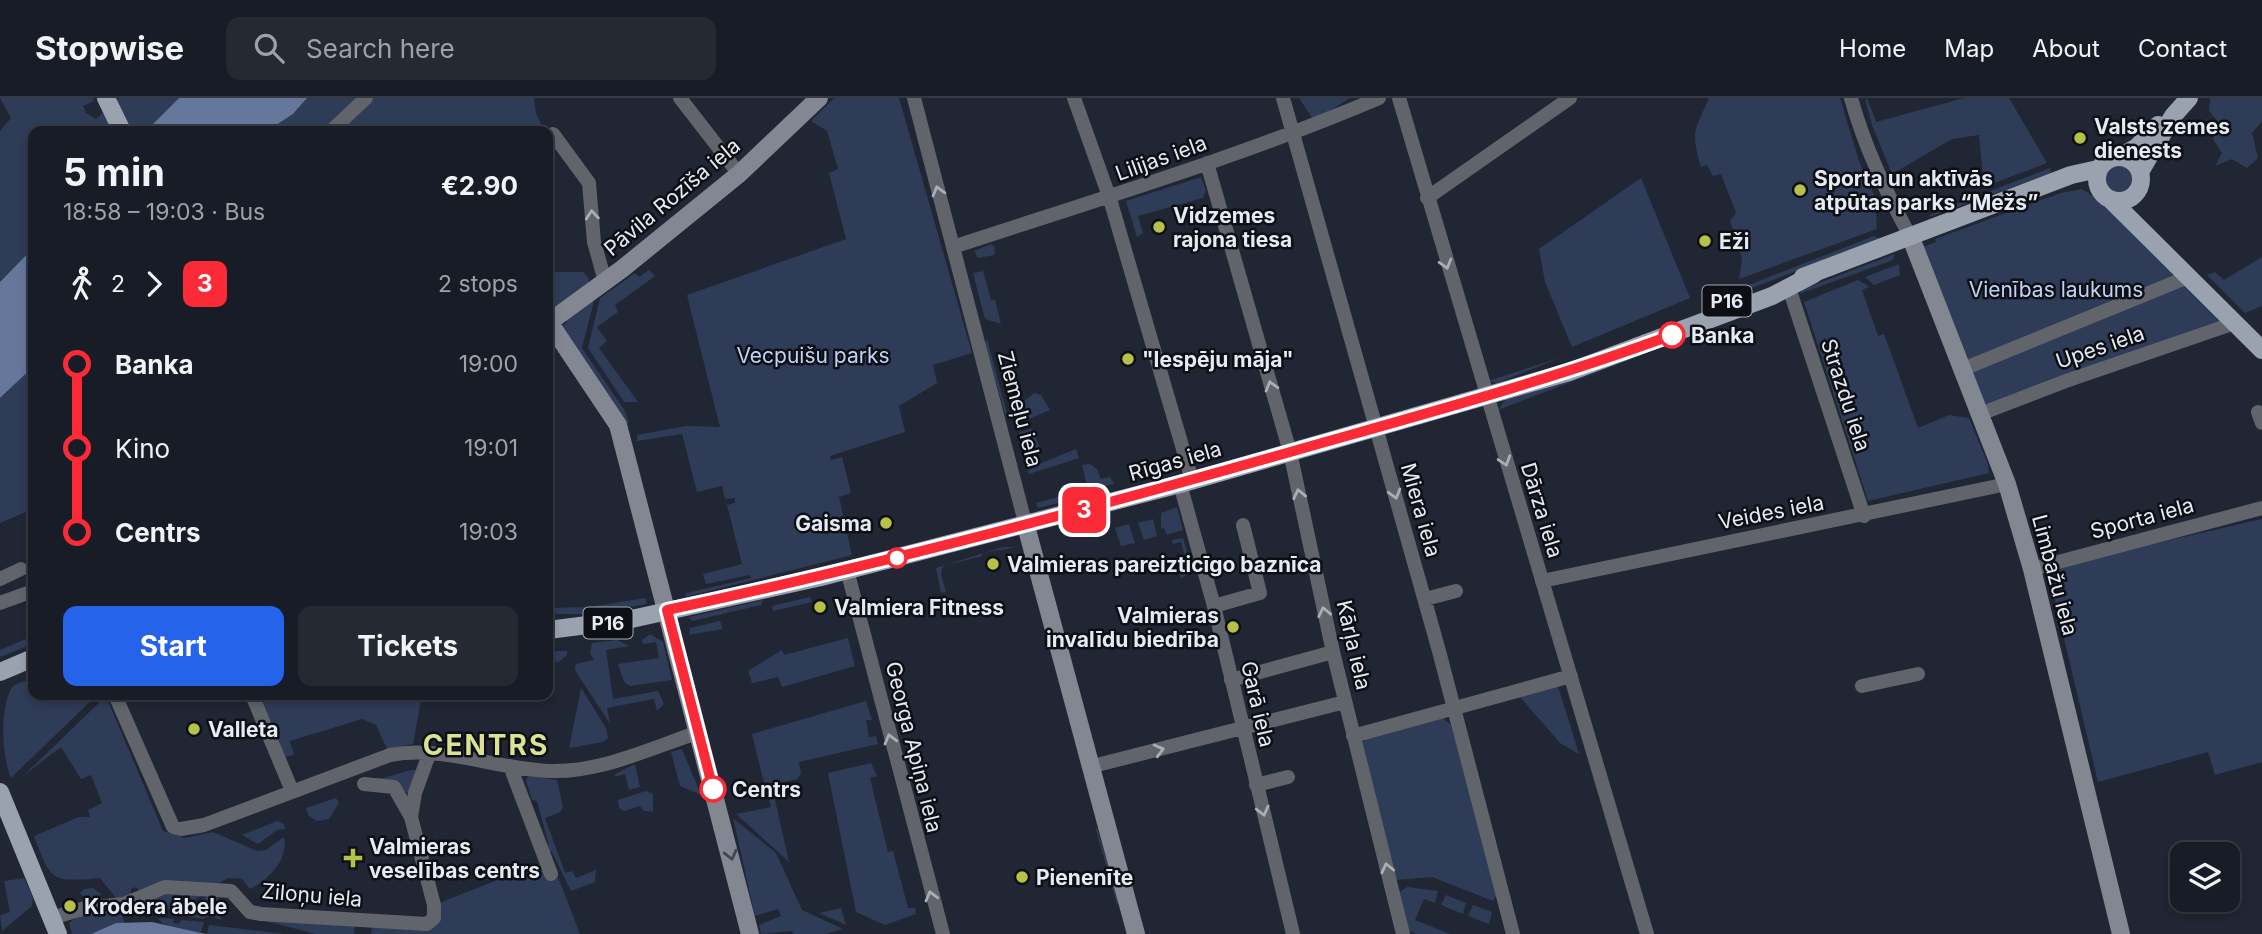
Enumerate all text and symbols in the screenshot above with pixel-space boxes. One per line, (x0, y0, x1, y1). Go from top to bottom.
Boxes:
search box (226, 17, 716, 80)
text: Stopwise (35, 28, 184, 68)
icon: search (250, 29, 288, 67)
text: Search here (306, 33, 455, 64)
text: Home (1839, 34, 1906, 63)
text: Map (1944, 34, 1994, 63)
text: About (2032, 34, 2100, 63)
text: Contact (2138, 34, 2227, 63)
place label: Valsts zemes dienests (2094, 114, 2230, 163)
street label: Lilijas iela (1112, 130, 1210, 186)
marker: Valsts zemes dienests (2072, 130, 2088, 146)
street label: Pāvila Rozīša iela (599, 133, 745, 261)
text: 5 min (63, 149, 165, 195)
place label: Sporta un aktīvās atpūtas parks “Mežs” (1814, 166, 2038, 215)
text: €2.90 (441, 170, 518, 201)
marker: Sporta un aktīvās atpūtas parks “Mežs” (1792, 182, 1808, 198)
one-way arrow (932, 185, 947, 197)
text: 18:58 – 19:03 · Bus (63, 198, 265, 226)
place label: Vidzemes rajona tiesa (1173, 203, 1292, 252)
one-way arrow (585, 209, 600, 220)
marker: Vidzemes rajona tiesa (1151, 219, 1167, 235)
place label: Eži (1719, 229, 1749, 254)
marker: Eži (1697, 233, 1713, 249)
one-way arrow (1438, 257, 1452, 269)
icon: walk (63, 265, 101, 303)
icon: forward (135, 265, 173, 303)
text: 3 (197, 269, 213, 298)
text: 2 (111, 270, 125, 298)
text: 2 stops (438, 270, 518, 298)
park label: Vienības laukums (1969, 277, 2143, 302)
road number: P16 (1702, 286, 1752, 316)
street label: Upes iela (2052, 320, 2148, 374)
marker: Banka (1659, 322, 1685, 348)
place label: Banka (1691, 323, 1755, 348)
street label: Strazdu iela (1816, 336, 1876, 454)
park label: Vecpuišu parks (736, 343, 890, 368)
place label: "Iespēju māja" (1142, 347, 1294, 372)
street label: Ziemeļu iela (992, 348, 1047, 470)
text: Banka (115, 349, 194, 380)
text: 19:00 (459, 350, 518, 378)
marker: "Iespēju māja" (1120, 351, 1136, 367)
one-way arrow (1265, 381, 1280, 393)
text: Kino (115, 433, 170, 464)
text: 19:01 (464, 434, 518, 462)
street label: Rīgas iela (1126, 436, 1224, 486)
one-way arrow (1497, 455, 1512, 467)
street label: Dārza iela (1516, 459, 1568, 561)
street label: Miera iela (1396, 460, 1446, 560)
line badge: 3 (1061, 487, 1107, 533)
one-way arrow (1292, 488, 1307, 500)
one-way arrow (1387, 488, 1401, 500)
street label: Veides iela (1716, 490, 1826, 534)
street label: Sporta iela (2088, 492, 2196, 544)
text: 3 (1076, 495, 1092, 524)
place label: Gaisma (795, 511, 872, 536)
street label: Limbažu iela (2027, 512, 2083, 638)
marker: Gaisma (878, 515, 894, 531)
text: Centrs (115, 517, 201, 548)
text: 19:03 (459, 518, 518, 546)
unlabelled marker (887, 548, 907, 568)
place label: Valmieras pareizticīgo baznīca (1007, 552, 1322, 577)
marker: Valmieras pareizticīgo baznīca (985, 556, 1001, 572)
place label: Valmiera Fitness (834, 595, 1004, 620)
street label: Kārļa iela (1331, 598, 1376, 692)
marker: Valmiera Fitness (812, 599, 828, 615)
place label: Valmieras invalīdu biedrība (1046, 603, 1219, 652)
button: Start (63, 606, 284, 686)
button: Tickets (298, 606, 518, 686)
one-way arrow (1318, 606, 1333, 618)
road number: P16 (584, 608, 632, 638)
marker: Valmieras invalīdu biedrība (1225, 619, 1241, 635)
street label: Georga Apiņa iela (880, 659, 947, 835)
street label: Garā iela (1236, 659, 1280, 749)
place label: Valleta (208, 717, 279, 742)
marker: Valleta (186, 721, 202, 737)
district label: CENTRS (423, 728, 549, 762)
one-way arrow (883, 733, 898, 745)
one-way arrow (1153, 744, 1165, 758)
marker: Centrs (700, 776, 726, 802)
place label: Centrs (732, 777, 801, 802)
one-way arrow (1255, 805, 1269, 817)
place label: Valmieras veselības centrs (369, 834, 540, 883)
map controls (2170, 842, 2240, 912)
button: layers (2170, 842, 2240, 912)
marker: Valmieras veselības centrs (343, 848, 363, 868)
one-way arrow (723, 849, 737, 861)
one-way arrow (1381, 862, 1395, 874)
place label: Pienenīte (1036, 865, 1133, 890)
marker: Pienenīte (1014, 869, 1030, 885)
street label: Ziloņu iela (261, 878, 363, 913)
one-way arrow (925, 890, 939, 902)
place label: Krodera ābele (84, 894, 227, 919)
marker: Krodera ābele (62, 898, 78, 914)

